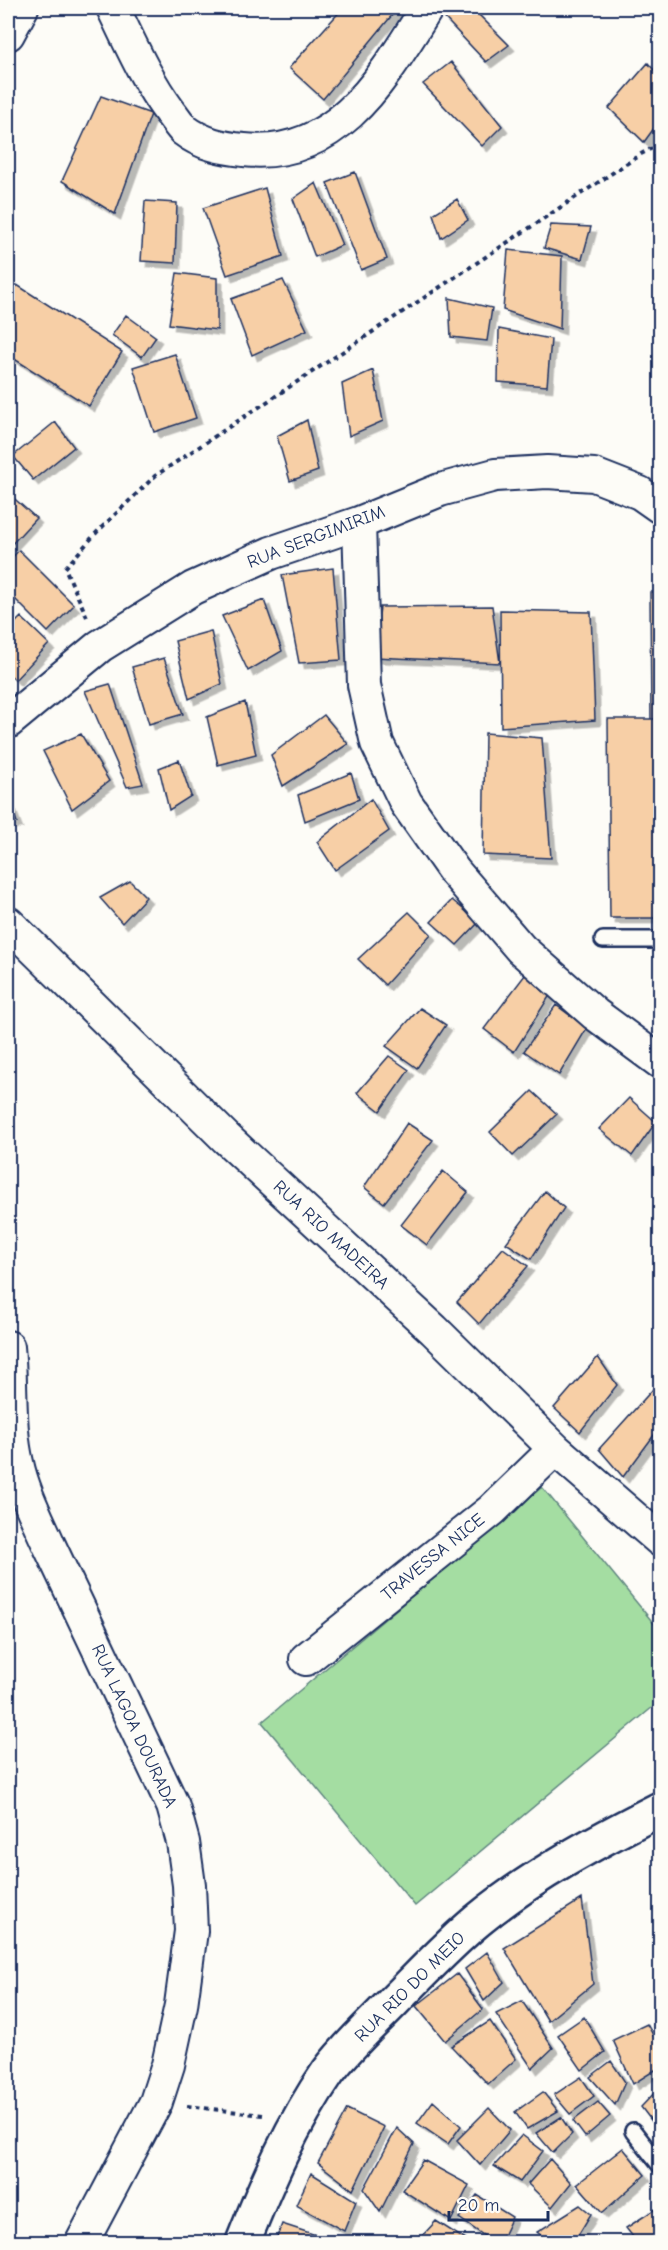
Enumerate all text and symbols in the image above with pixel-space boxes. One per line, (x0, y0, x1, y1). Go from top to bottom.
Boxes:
street label: RUA SERGIMIRIM (244, 501, 388, 573)
street label: RUA RIO MADEIRA (269, 1176, 393, 1294)
street label: TRAVESSA NICE (377, 1509, 489, 1605)
street label: RUA LAGOA DOURADA (87, 1641, 181, 1811)
street label: RUA RIO DO MEIO (351, 1928, 469, 2046)
scale bar (449, 2184, 548, 2222)
text: 20 m (458, 2195, 499, 2216)

